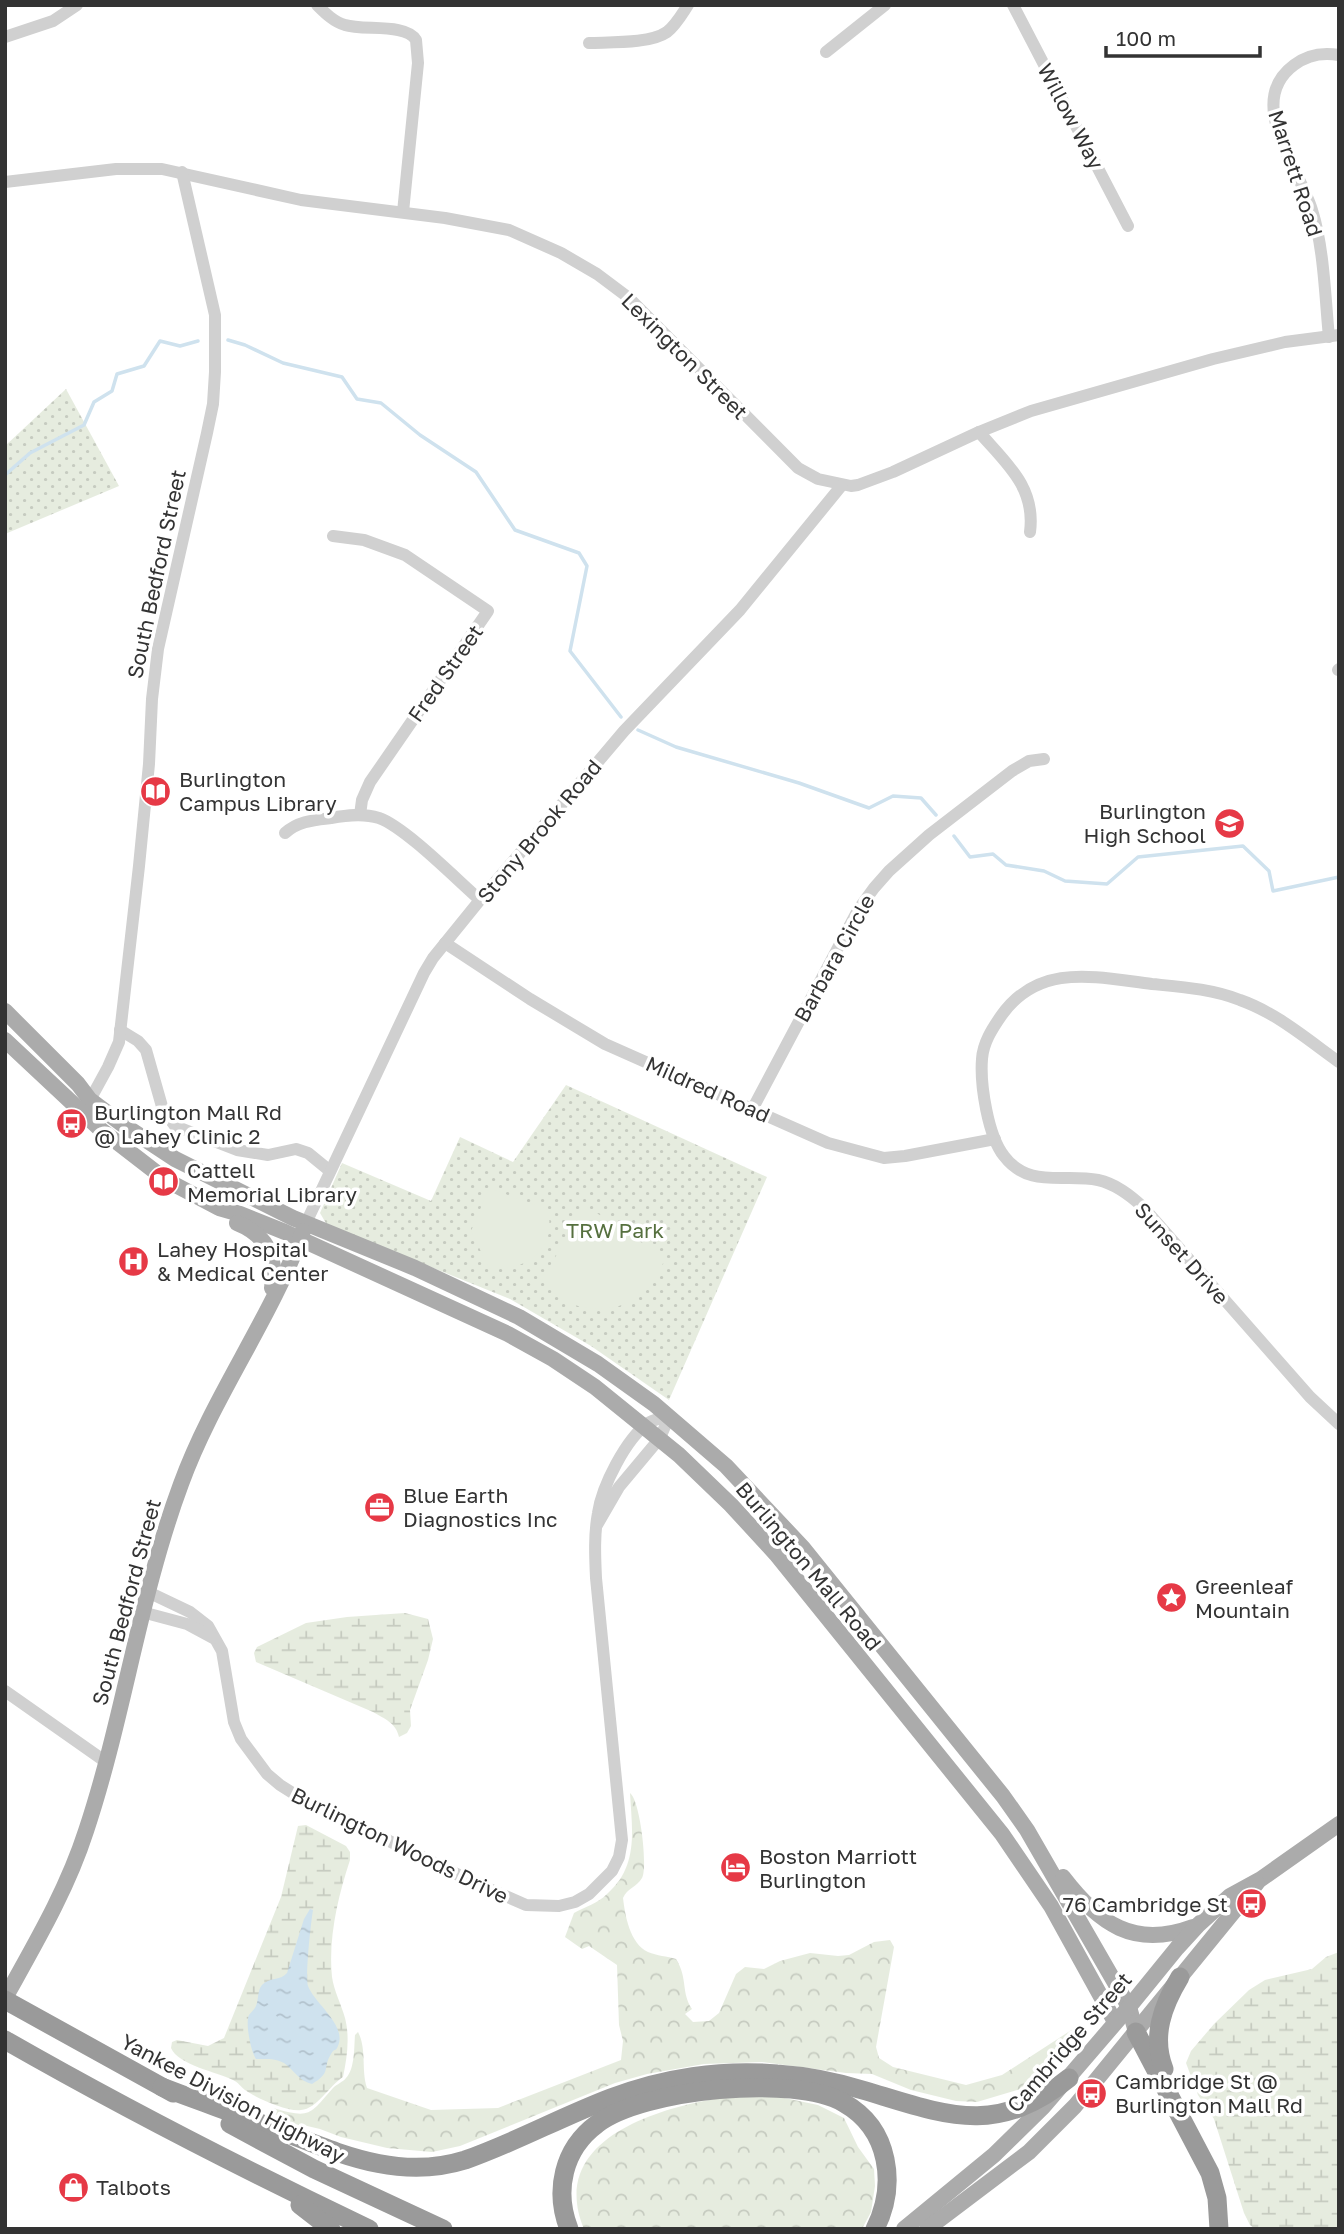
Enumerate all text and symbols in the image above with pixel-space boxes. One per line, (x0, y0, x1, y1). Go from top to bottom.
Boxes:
scale bar (1106, 14, 1260, 58)
text: 100 m (1116, 25, 1176, 51)
street label: Willow Way (1032, 59, 1110, 174)
street label: Marrett Road (1263, 106, 1329, 240)
street label: Lexington Street (616, 287, 754, 425)
street label: South Bedford Street (121, 467, 191, 681)
street label: Fred Street (402, 619, 488, 727)
street label: Stony Brook Road (471, 754, 607, 908)
place label: Burlington Campus Library (179, 766, 337, 816)
library icon: Burlington Campus Library (139, 774, 173, 808)
place label: Burlington High School (1084, 798, 1206, 848)
school or university icon: Burlington High School (1212, 806, 1246, 840)
street label: Barbara Circle (788, 890, 880, 1026)
street label: Mildred Road (642, 1050, 774, 1128)
place label: Burlington Mall Rd @ Lahey Clinic 2 (94, 1099, 282, 1149)
bus stop icon: Burlington Mall Rd @ Lahey Clinic 2 (54, 1107, 88, 1141)
place label: Cattell Memorial Library (187, 1157, 357, 1207)
library icon: Cattell Memorial Library (147, 1165, 181, 1199)
street label: Sunset Drive (1129, 1197, 1235, 1309)
park label: TRW Park (566, 1217, 664, 1243)
place label: Lahey Hospital & Medical Center (157, 1236, 328, 1286)
hospital icon: Lahey Hospital & Medical Center (117, 1244, 151, 1278)
street label: Burlington Mall Road (731, 1476, 887, 1656)
place label: Blue Earth Diagnostics Inc (403, 1482, 558, 1532)
office icon: Blue Earth Diagnostics Inc (363, 1490, 397, 1524)
street label: South Bedford Street (86, 1496, 166, 1708)
place label: Greenleaf Mountain (1195, 1573, 1294, 1623)
place icon: Greenleaf Mountain (1155, 1581, 1189, 1615)
street label: Burlington Woods Drive (287, 1781, 513, 1909)
place label: Boston Marriott Burlington (759, 1843, 917, 1893)
hotel icon: Boston Marriott Burlington (719, 1851, 753, 1885)
bus stop icon: 76 Cambridge St (1234, 1887, 1268, 1921)
place label: 76 Cambridge St (1063, 1891, 1228, 1917)
street label: Cambridge Street (1001, 1967, 1137, 2117)
street label: Yankee Division Highway (117, 2028, 350, 2168)
place label: Cambridge St @ Burlington Mall Rd (1115, 2068, 1303, 2118)
bus stop icon: Cambridge St @ Burlington Mall Rd (1075, 2076, 1109, 2110)
shop icon: Talbots (56, 2170, 90, 2204)
place label: Talbots (96, 2174, 171, 2200)

